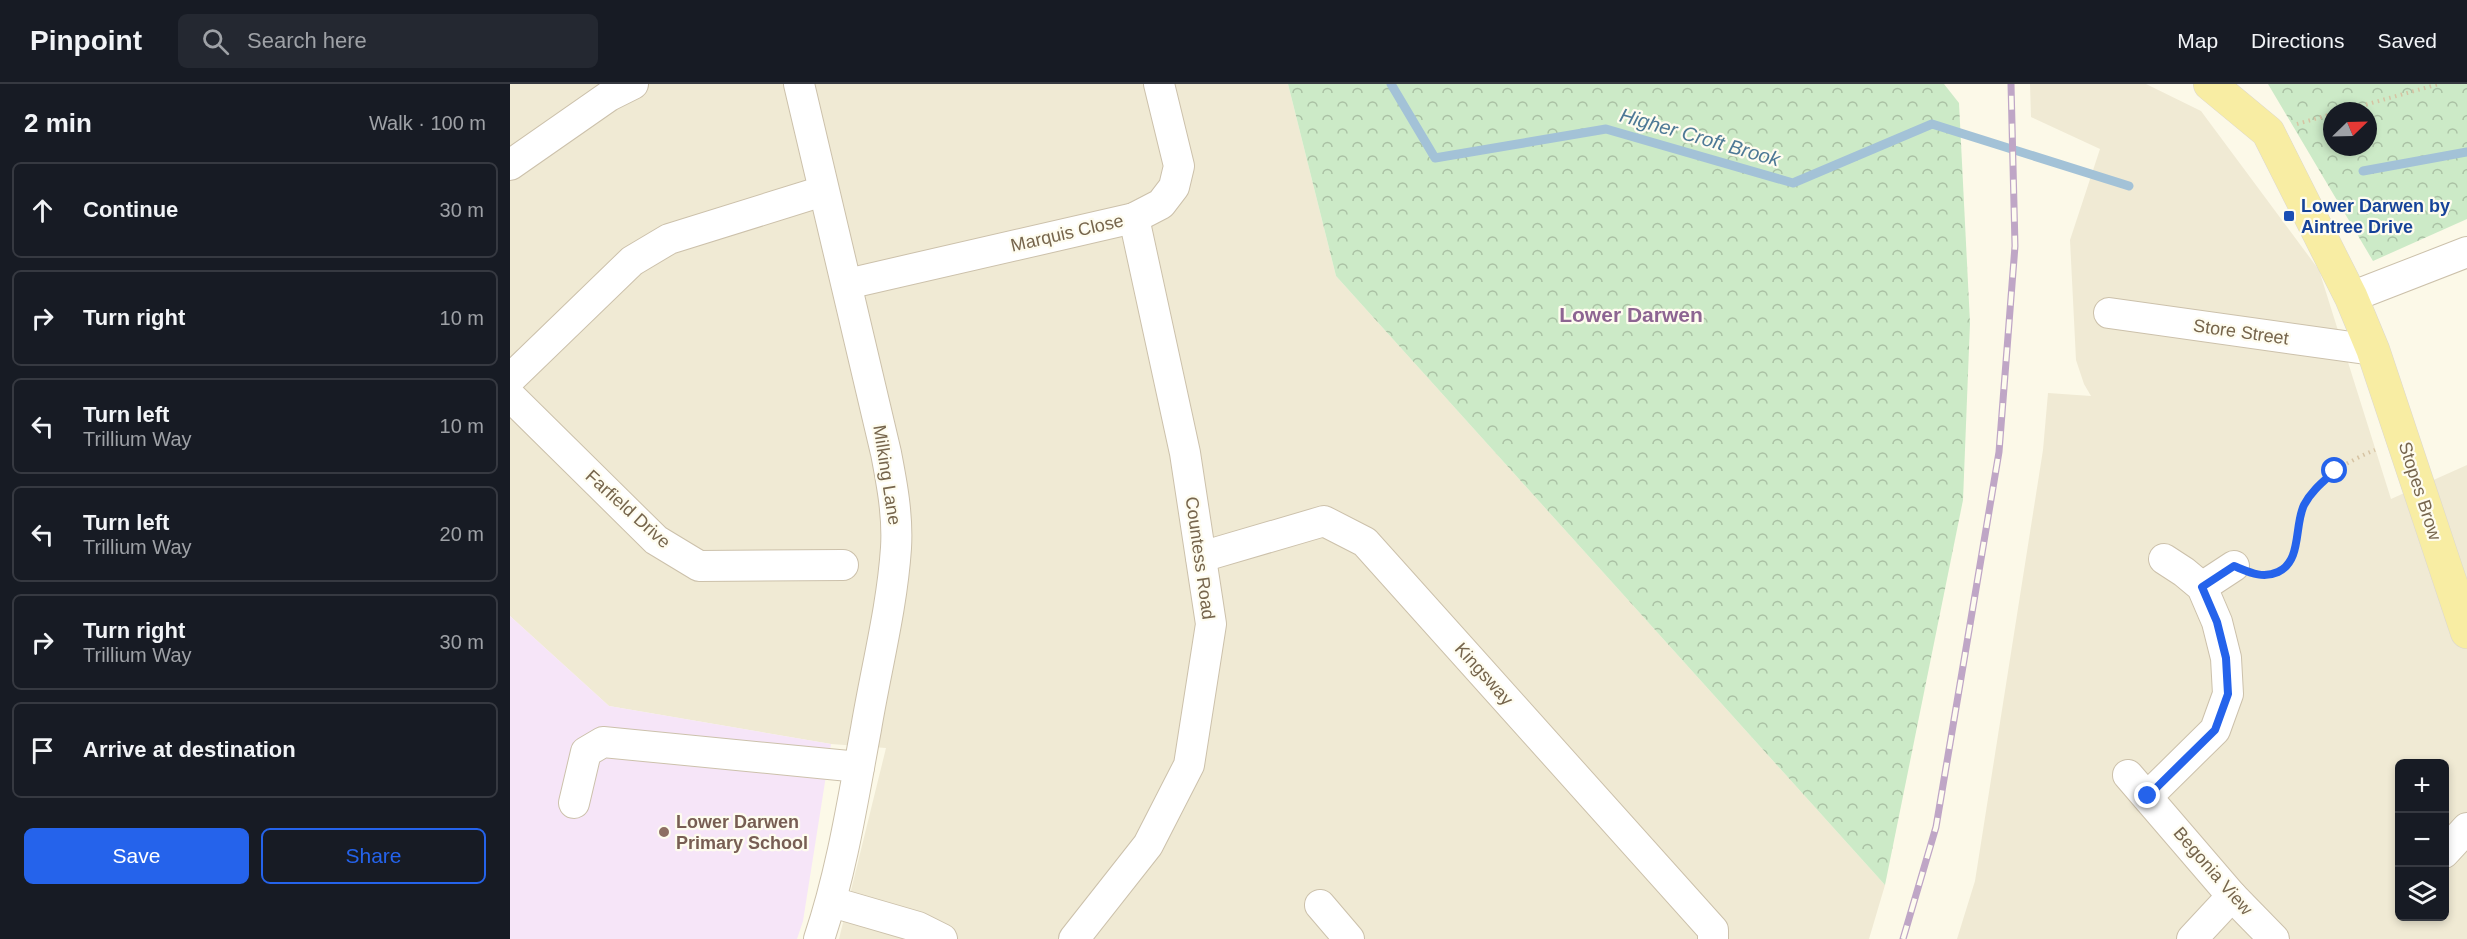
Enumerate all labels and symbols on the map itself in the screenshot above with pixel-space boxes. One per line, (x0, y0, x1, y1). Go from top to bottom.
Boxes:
north arrow (2323, 102, 2377, 156)
water label: Higher Croft Brook (1617, 104, 1784, 171)
place label: Lower Darwen by Aintree Drive (2301, 196, 2450, 237)
marker: Lower Darwen by Aintree Drive (2282, 209, 2296, 223)
street label: Marquis Close (1009, 210, 1125, 256)
district label: Lower Darwen (1559, 303, 1703, 326)
street label: Store Street (2192, 315, 2290, 349)
street label: Milking Lane (869, 424, 905, 526)
street label: Stopes Brow (2395, 439, 2446, 544)
route start (2321, 457, 2347, 483)
street label: Farfield Drive (582, 466, 674, 552)
street label: Countess Road (1181, 495, 1219, 621)
street label: Kingsway (1451, 639, 1517, 709)
route end (2134, 782, 2160, 808)
place label: Lower Darwen Primary School (676, 812, 808, 853)
street label: Begonia View (2169, 823, 2257, 920)
marker: Lower Darwen Primary School (657, 825, 671, 839)

